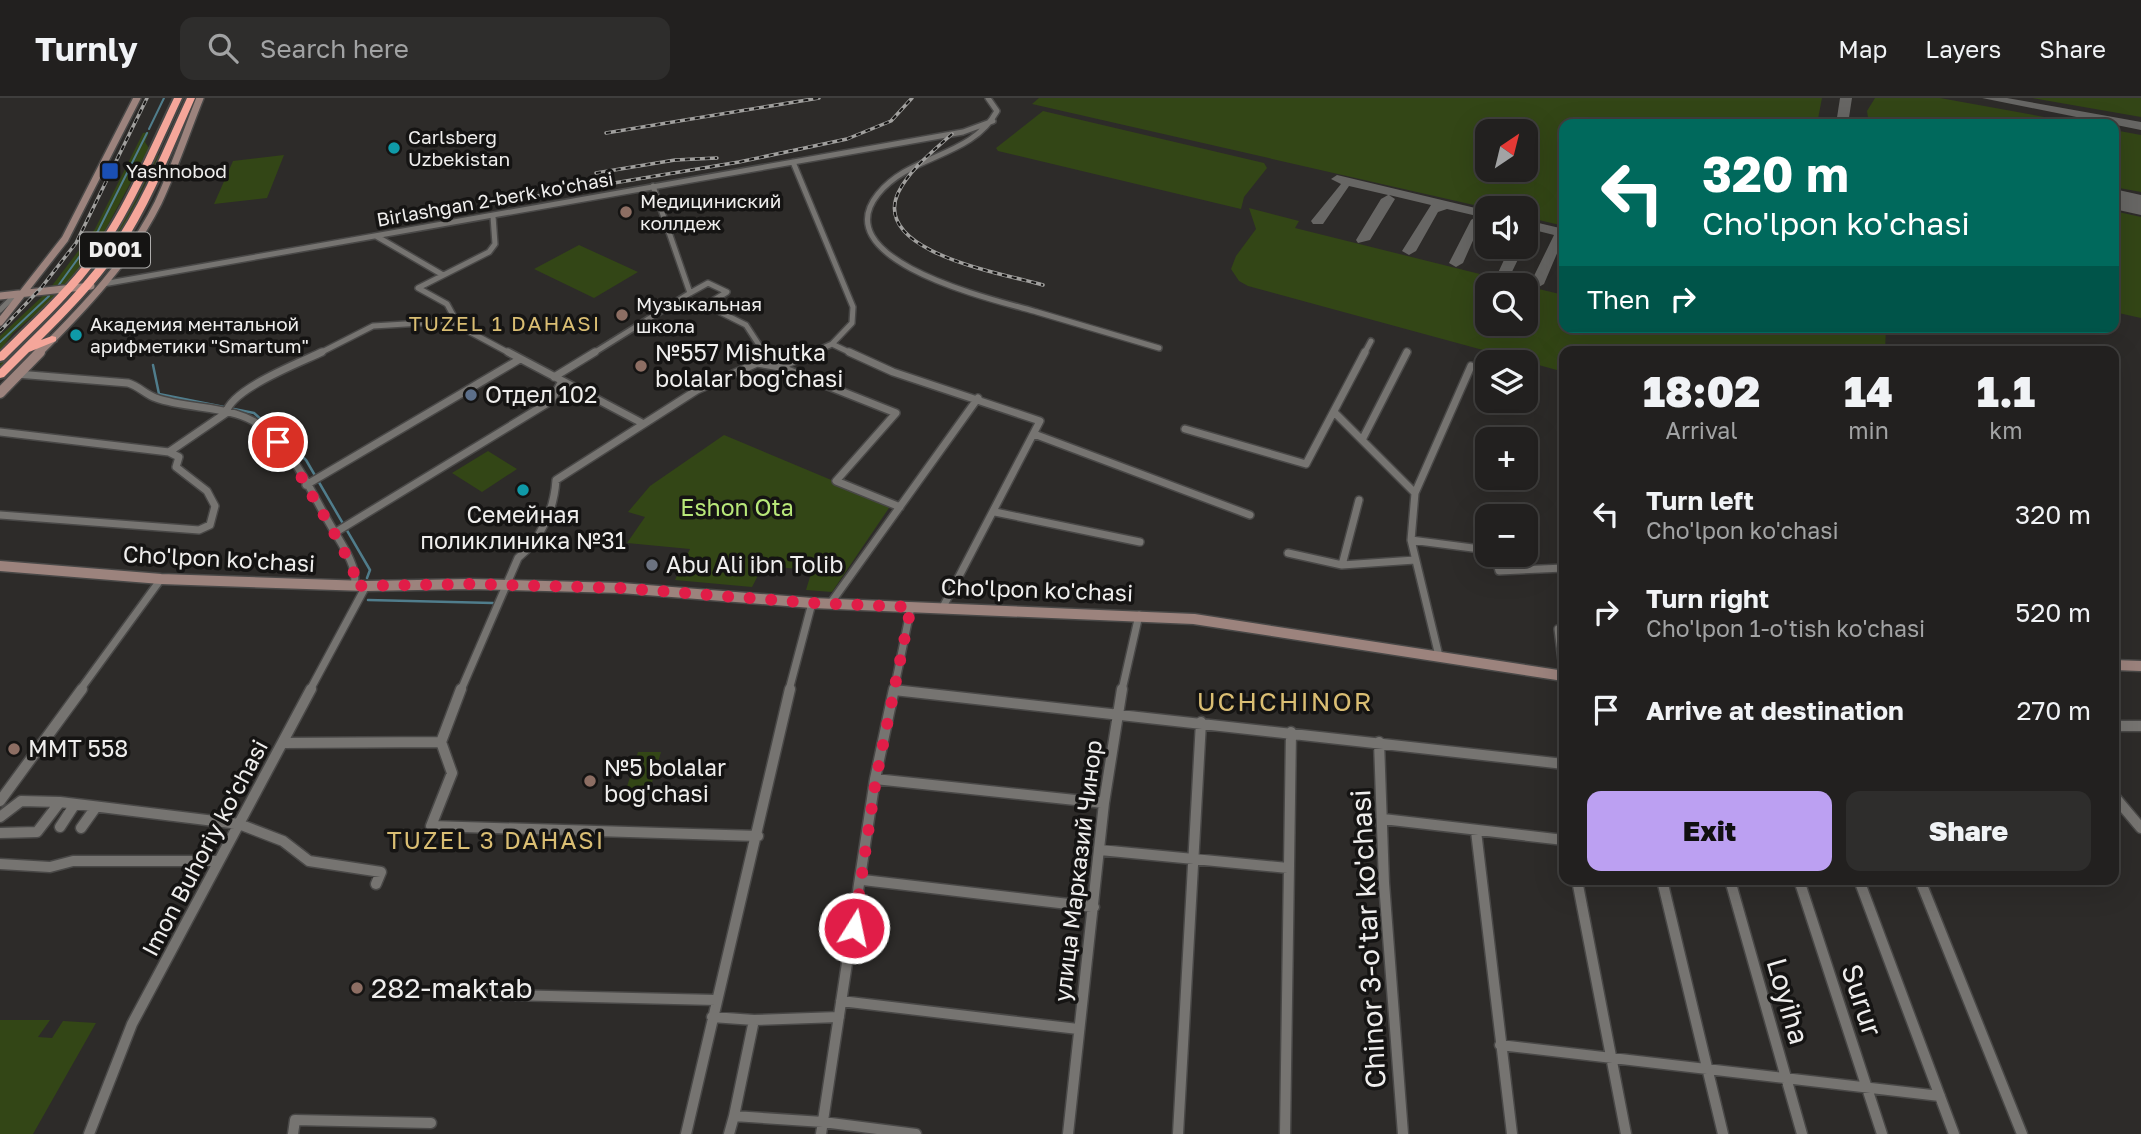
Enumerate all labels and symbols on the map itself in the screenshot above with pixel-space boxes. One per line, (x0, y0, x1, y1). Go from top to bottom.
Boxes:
north arrow (1475, 119, 1538, 182)
place label: Carlsberg Uzbekistan (408, 125, 510, 170)
marker: Carlsberg Uzbekistan (386, 140, 402, 156)
place label: Yashnobod (126, 159, 227, 182)
marker: Yashnobod (100, 161, 120, 181)
street label: Birlashgan 2-berk ko'chasi (375, 166, 615, 231)
place label: Медициниский коллдеж (640, 189, 781, 234)
marker: Медициниский коллдеж (618, 204, 634, 220)
road number: D001 (80, 232, 150, 268)
place label: Музыкальная школа (636, 292, 762, 337)
marker: Музыкальная школа (614, 307, 630, 323)
district label: TUZEL 1 DAHASI (409, 310, 601, 336)
place label: Академия ментальной арифметики "Smartum" (90, 312, 309, 357)
marker: Академия ментальной арифметики "Smartum" (68, 327, 84, 343)
place label: №557 Mishutka bolalar bog'chasi (655, 338, 843, 392)
marker: №557 Mishutka bolalar bog'chasi (633, 358, 649, 374)
place label: Отдел 102 (485, 380, 597, 408)
marker: Отдел 102 (463, 387, 479, 403)
pin (248, 412, 308, 472)
marker: Семейная поликлиника №31 (515, 482, 531, 498)
park label: Eshon Ota (680, 493, 794, 521)
place label: Семейная поликлиника №31 (420, 500, 626, 554)
street label: Cho'lpon ko'chasi (122, 539, 316, 577)
place label: Abu Ali ibn Tolib (666, 550, 843, 578)
marker: Abu Ali ibn Tolib (644, 557, 660, 573)
street label: Cho'lpon ko'chasi (940, 572, 1134, 606)
district label: UCHCHINOR (1197, 686, 1373, 717)
place label: MMT 558 (28, 734, 128, 762)
street label: Imon Buhoriy ko'chasi (135, 734, 273, 961)
street label: улица Марказий Чинор (1047, 738, 1107, 1003)
marker: MMT 558 (6, 741, 22, 757)
place label: №5 bolalar bog'chasi (604, 753, 726, 807)
marker: №5 bolalar bog'chasi (582, 773, 598, 789)
street label: Chinor 3-o'tar ko'chasi (1343, 789, 1392, 1089)
district label: TUZEL 3 DAHASI (387, 825, 605, 854)
position arrow (817, 891, 891, 965)
street label: Loyiha (1760, 954, 1816, 1048)
street label: Surur (1835, 960, 1890, 1040)
place label: 282-maktab (371, 971, 532, 1004)
marker: 282-maktab (349, 980, 365, 996)

